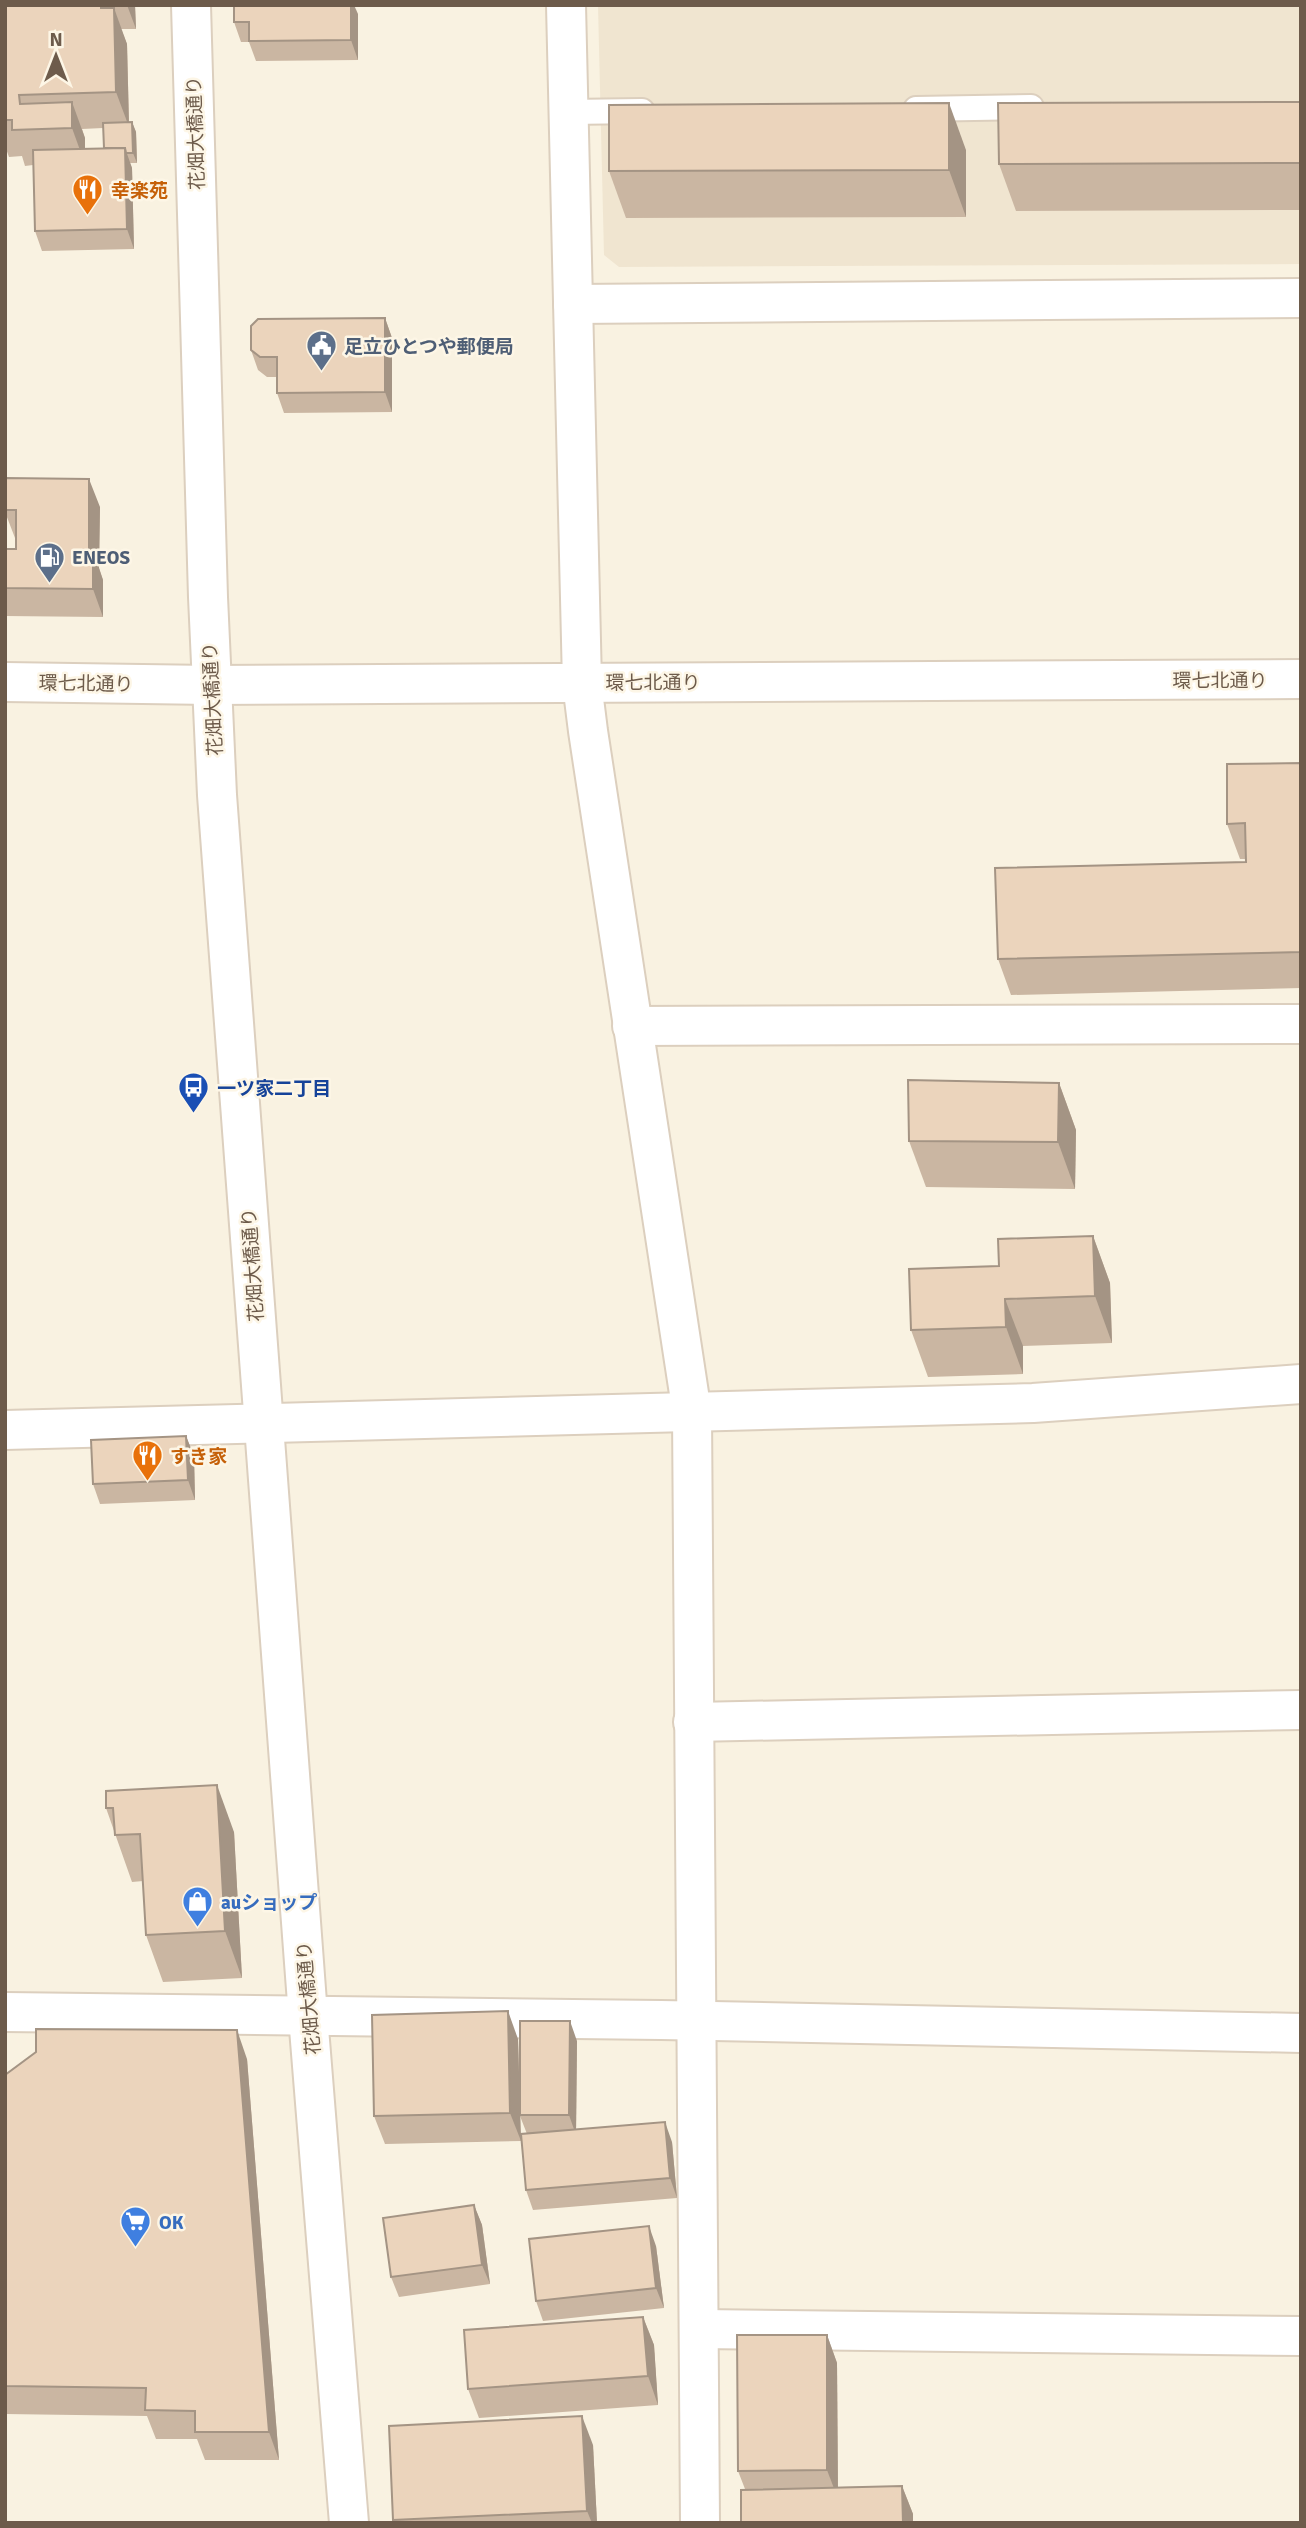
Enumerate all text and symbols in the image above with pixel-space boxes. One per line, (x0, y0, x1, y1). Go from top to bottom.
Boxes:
north arrow (21, 21, 91, 91)
text: N (49, 28, 63, 52)
street label: 花畑大橋通り (182, 76, 210, 190)
restaurant icon: 幸楽苑 (71, 173, 105, 217)
place label: 幸楽苑 (111, 179, 168, 203)
public building icon: 足立ひとつや郵便局 (304, 329, 338, 373)
place label: 足立ひとつや郵便局 (344, 335, 514, 359)
fuel station icon: ENEOS (32, 540, 66, 584)
place label: ENEOS (72, 546, 130, 570)
street label: 花畑大橋通り (198, 641, 228, 757)
street label: 環七北通り (1172, 669, 1268, 693)
street label: 環七北通り (38, 671, 134, 697)
street label: 環七北通り (605, 671, 701, 695)
bus stop icon: 一ツ家二丁目 (177, 1071, 211, 1115)
place label: 一ツ家二丁目 (217, 1077, 331, 1101)
street label: 花畑大橋通り (237, 1207, 269, 1323)
restaurant icon: すき家 (130, 1439, 164, 1483)
place label: すき家 (170, 1445, 227, 1469)
shop icon: auショップ (181, 1885, 215, 1929)
place label: auショップ (221, 1891, 317, 1915)
street label: 花畑大橋通り (292, 1940, 326, 2056)
supermarket icon: OK (119, 2205, 153, 2249)
place label: OK (159, 2211, 184, 2235)

